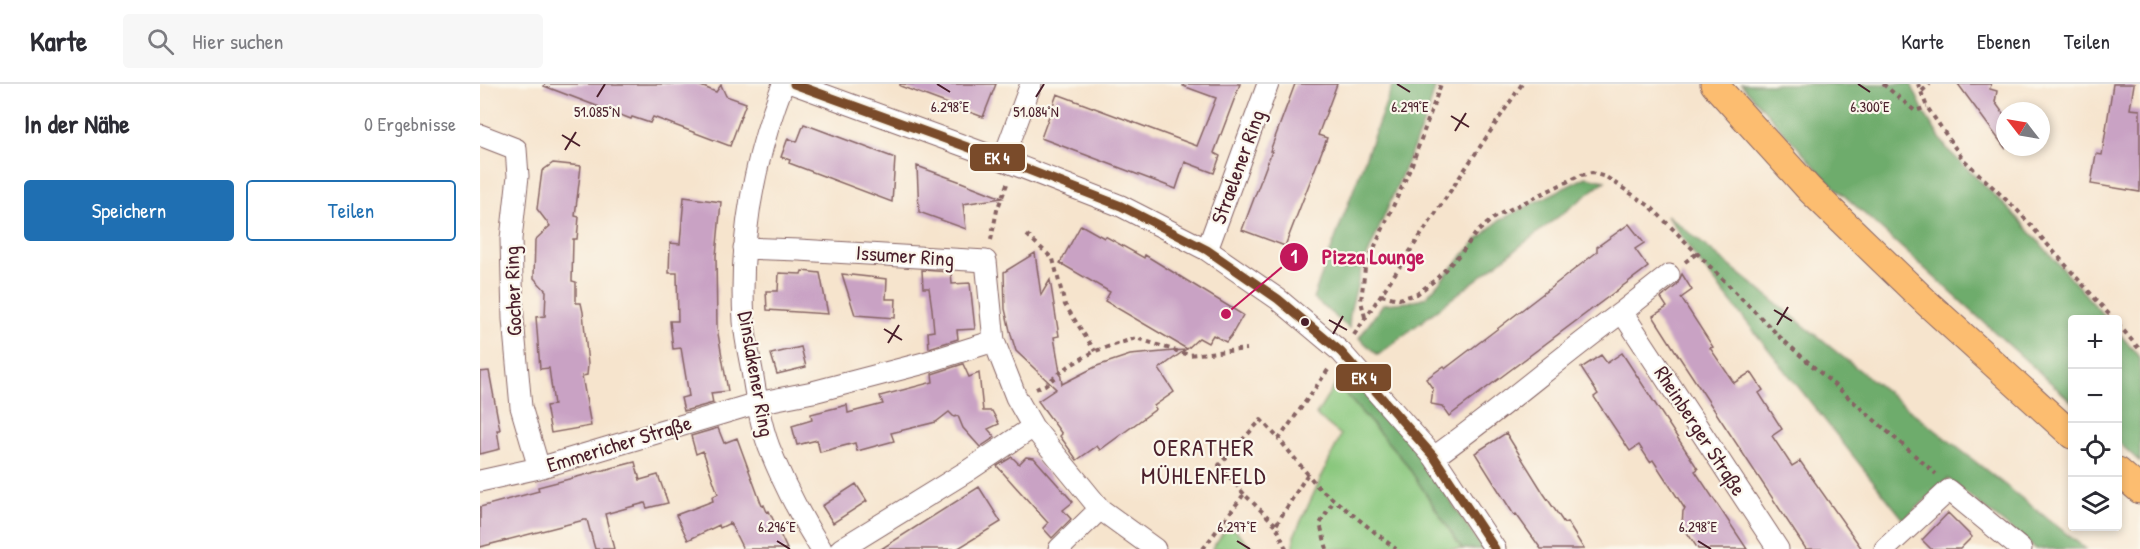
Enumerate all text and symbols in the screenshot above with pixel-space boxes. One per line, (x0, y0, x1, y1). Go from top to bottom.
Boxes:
search box (123, 14, 543, 68)
text: Karte (30, 22, 87, 60)
icon: search (144, 25, 177, 58)
text: Hier suchen (192, 26, 283, 56)
text: Karte (1901, 27, 1944, 56)
text: Ebenen (1977, 27, 2031, 56)
text: Teilen (2064, 27, 2110, 56)
text: 6.298°E (931, 96, 970, 117)
text: 6.299°E (1391, 96, 1429, 117)
text: 6.300°E (1850, 96, 1890, 117)
text: 51.085°N (574, 101, 620, 122)
text: 51.084°N (1013, 101, 1059, 122)
north arrow (1996, 102, 2050, 156)
text: In der Nähe (24, 106, 130, 141)
street label: Straelener Ring (1203, 106, 1272, 228)
text: 0 Ergebnisse (364, 110, 456, 137)
line badge: EK 4 (969, 143, 1026, 172)
text: EK 4 (984, 147, 1010, 169)
button: Speichern (24, 180, 234, 241)
button: Teilen (246, 180, 456, 241)
callout: Pizza Lounge (1279, 237, 1436, 277)
street label: Issumer Ring (855, 238, 955, 273)
text: Pizza Lounge (1322, 241, 1424, 272)
text: 1 (1291, 244, 1298, 269)
street label: Gocher Ring (496, 246, 529, 336)
street label: Dinslakener Ring (731, 309, 782, 439)
map controls (2068, 315, 2122, 531)
button: + (2068, 315, 2122, 369)
unlabelled marker (1299, 316, 1311, 328)
street label: Rheinberger Straße (1648, 360, 1753, 501)
line badge: EK 4 (1335, 363, 1392, 392)
text: EK 4 (1351, 367, 1377, 389)
button: − (2068, 369, 2122, 423)
street label: Emmericher Straße (543, 408, 695, 479)
button: locate (2068, 423, 2122, 477)
district label: OERATHER MÜHLENFELD (1141, 431, 1267, 491)
button: layers (2068, 477, 2122, 531)
text: 6.296°E (758, 516, 796, 537)
text: 6.297°E (1217, 516, 1257, 537)
text: 6.298°E (1679, 516, 1718, 537)

